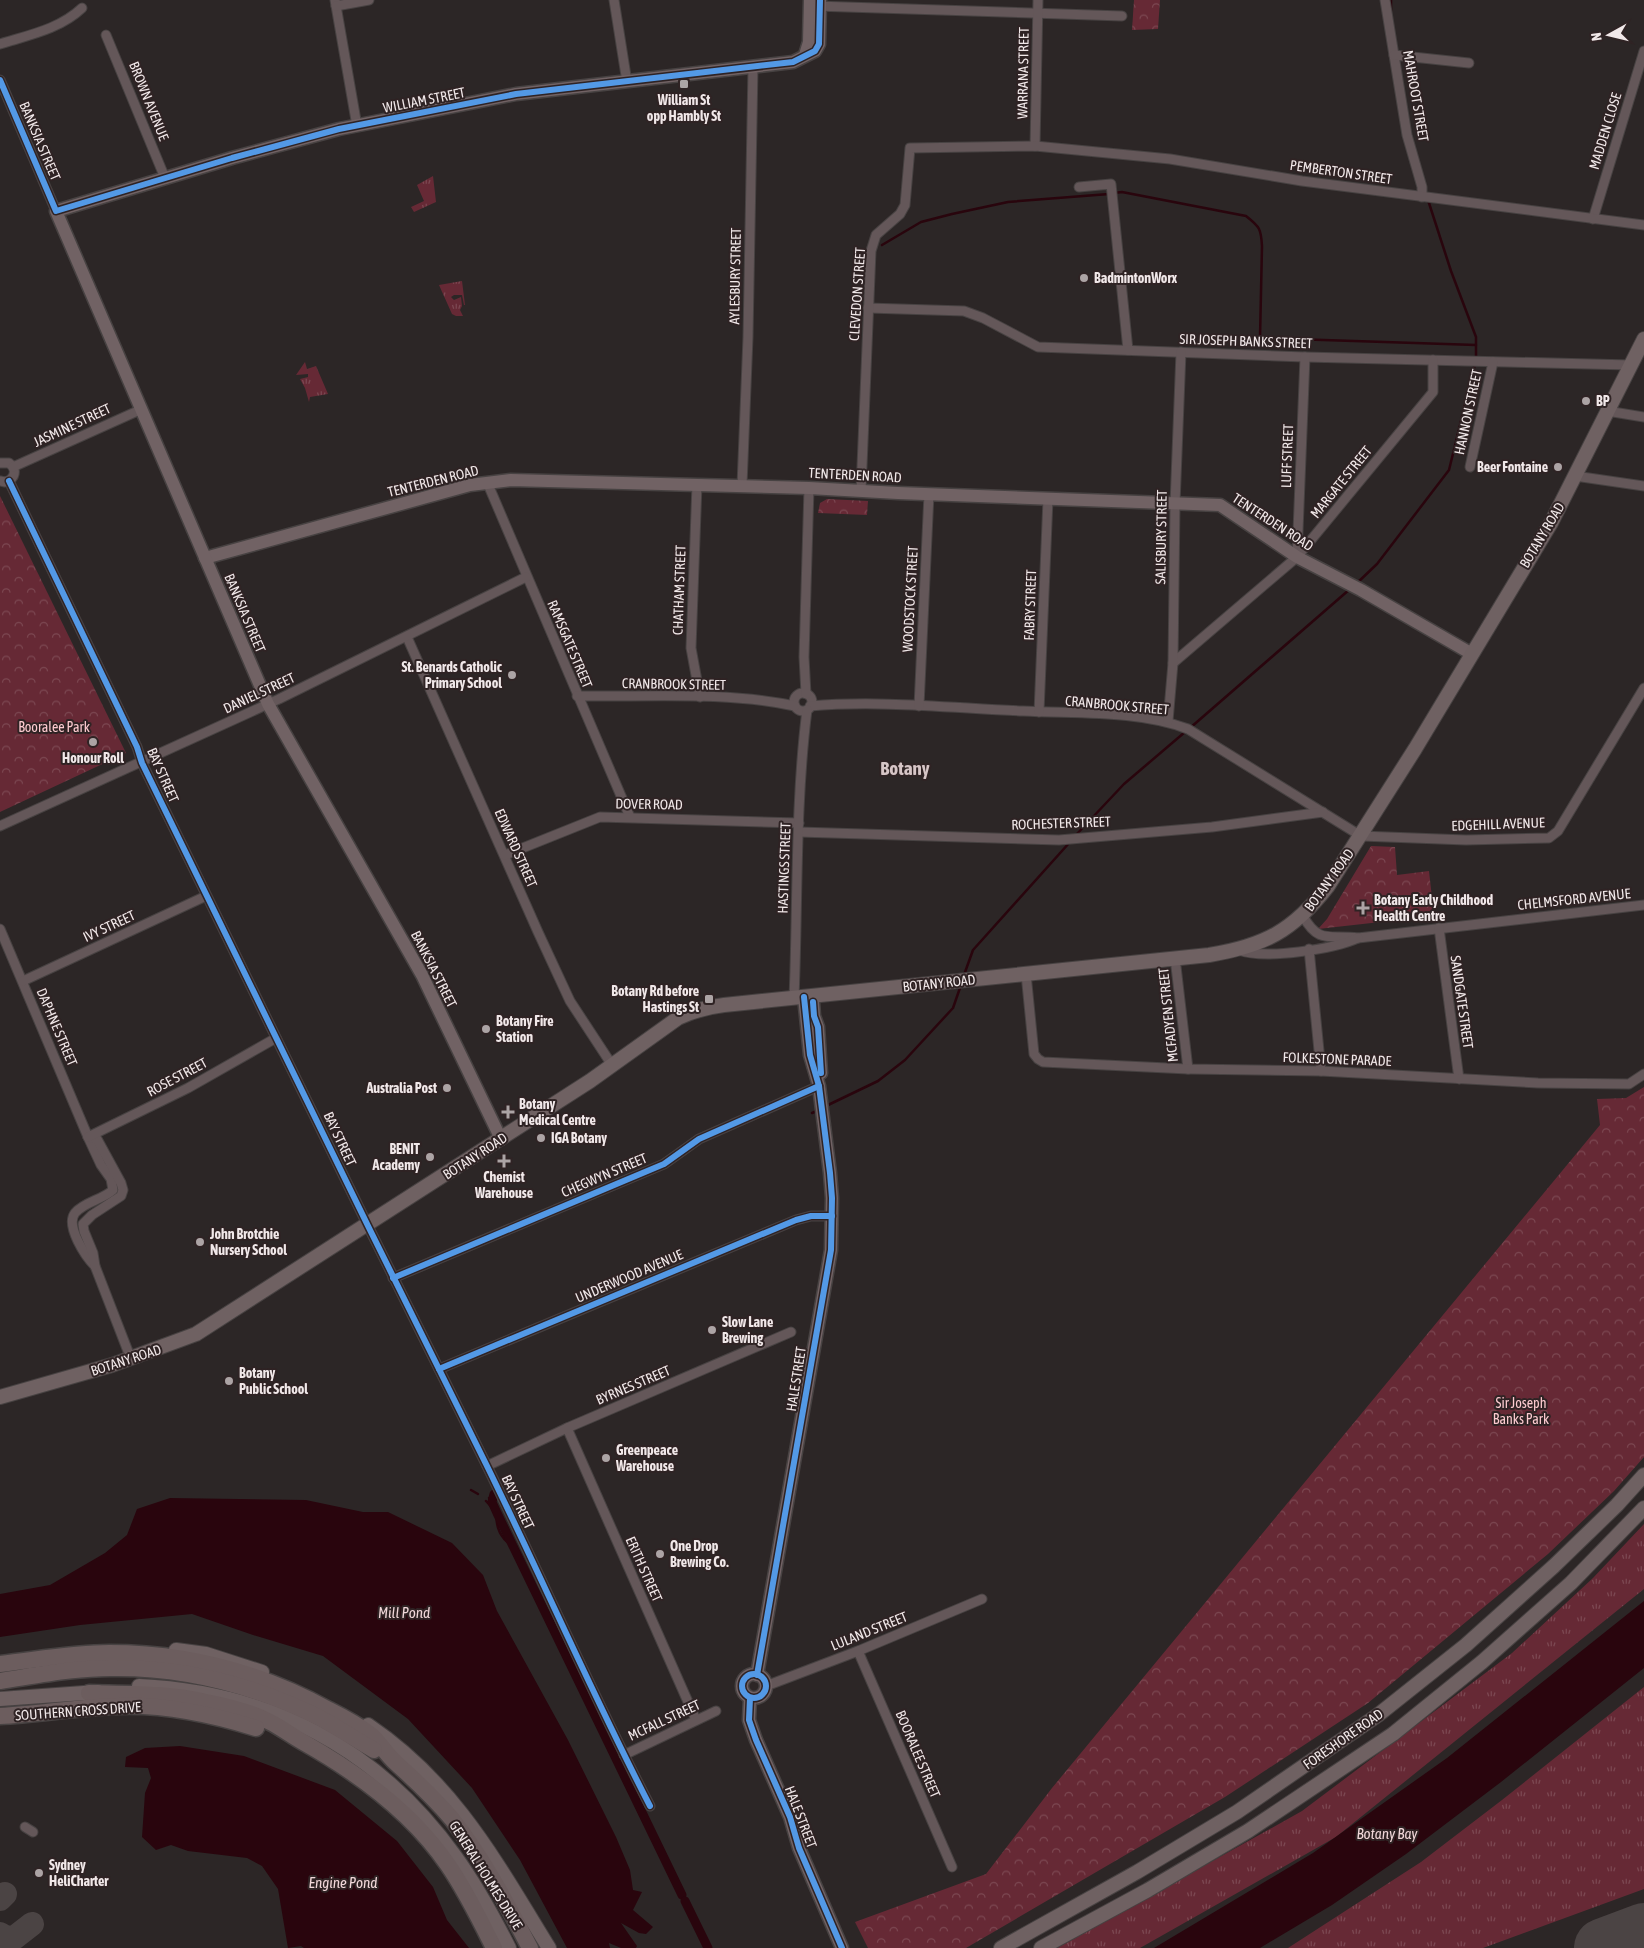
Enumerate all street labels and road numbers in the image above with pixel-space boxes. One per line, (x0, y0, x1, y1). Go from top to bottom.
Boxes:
street label: WARRANA STREET (1014, 27, 1032, 119)
street label: MAHROOT STREET (1400, 49, 1432, 143)
street label: BROWN AVENUE (126, 59, 172, 143)
street label: WILLIAM STREET (382, 84, 466, 116)
street label: MADDEN CLOSE (1586, 91, 1624, 171)
street label: BANKSIA STREET (16, 99, 64, 183)
street label: PEMBERTON STREET (1289, 157, 1393, 187)
street label: AYLESBURY STREET (726, 228, 744, 324)
street label: CLEVEDON STREET (846, 247, 868, 341)
street label: SIR JOSEPH BANKS STREET (1179, 331, 1313, 351)
street label: HANNON STREET (1451, 368, 1485, 456)
street label: JASMINE STREET (31, 400, 113, 450)
street label: LUFF STREET (1278, 424, 1296, 488)
street label: MARGATE STREET (1307, 443, 1375, 521)
street label: TENTERDEN ROAD (386, 462, 480, 500)
street label: TENTERDEN ROAD (808, 465, 902, 485)
street label: SALISBURY STREET (1152, 490, 1170, 584)
street label: TENTERDEN ROAD (1230, 490, 1317, 554)
street label: BOTANY ROAD (1516, 499, 1568, 570)
street label: CHATHAM STREET (669, 545, 689, 635)
street label: WOODSTOCK STREET (899, 545, 921, 653)
street label: FABRY STREET (1021, 569, 1039, 641)
street label: BANKSIA STREET (221, 571, 269, 655)
street label: RAMSGATE STREET (544, 598, 596, 690)
street label: DANIEL STREET (221, 669, 297, 717)
street label: CRANBROOK STREET (622, 675, 726, 693)
street label: CRANBROOK STREET (1064, 692, 1170, 718)
street label: BAY STREET (144, 745, 182, 805)
street label: DOVER ROAD (615, 795, 683, 813)
street label: EDWARD STREET (492, 806, 540, 890)
street label: ROCHESTER STREET (1011, 813, 1111, 833)
street label: EDGEHILL AVENUE (1451, 814, 1545, 834)
street label: HASTINGS STREET (774, 822, 794, 914)
street label: BOTANY ROAD (1301, 846, 1357, 914)
street label: CHELMSFORD AVENUE (1517, 885, 1631, 913)
street label: IVY STREET (80, 907, 138, 945)
street label: BANKSIA STREET (408, 928, 460, 1010)
street label: SANDGATE STREET (1448, 954, 1476, 1050)
street label: MCFADYEN STREET (1155, 967, 1181, 1063)
street label: BOTANY ROAD (902, 971, 976, 995)
street label: DAPHNE STREET (33, 986, 81, 1068)
street label: FOLKESTONE PARADE (1282, 1049, 1392, 1069)
street label: ROSE STREET (144, 1054, 210, 1100)
street label: BAY STREET (320, 1109, 360, 1169)
street label: BOTANY ROAD (440, 1129, 510, 1183)
street label: CHEGWYN STREET (559, 1150, 649, 1200)
street label: UNDERWOOD AVENUE (573, 1246, 685, 1306)
street label: BOTANY ROAD (89, 1341, 163, 1379)
street label: HALE STREET (783, 1345, 809, 1413)
street label: BYRNES STREET (594, 1362, 672, 1408)
street label: BAY STREET (498, 1472, 538, 1532)
street label: ERITH STREET (622, 1534, 666, 1604)
street label: LULAND STREET (828, 1608, 910, 1654)
street label: MCFALL STREET (625, 1696, 703, 1744)
street label: SOUTHERN CROSS DRIVE (15, 1699, 141, 1723)
street label: FORESHORE ROAD (1300, 1706, 1386, 1772)
street label: BOORALEE STREET (892, 1708, 944, 1800)
street label: HALE STREET (782, 1784, 820, 1850)
street label: GENERAL HOLMES DRIVE (446, 1818, 526, 1932)

